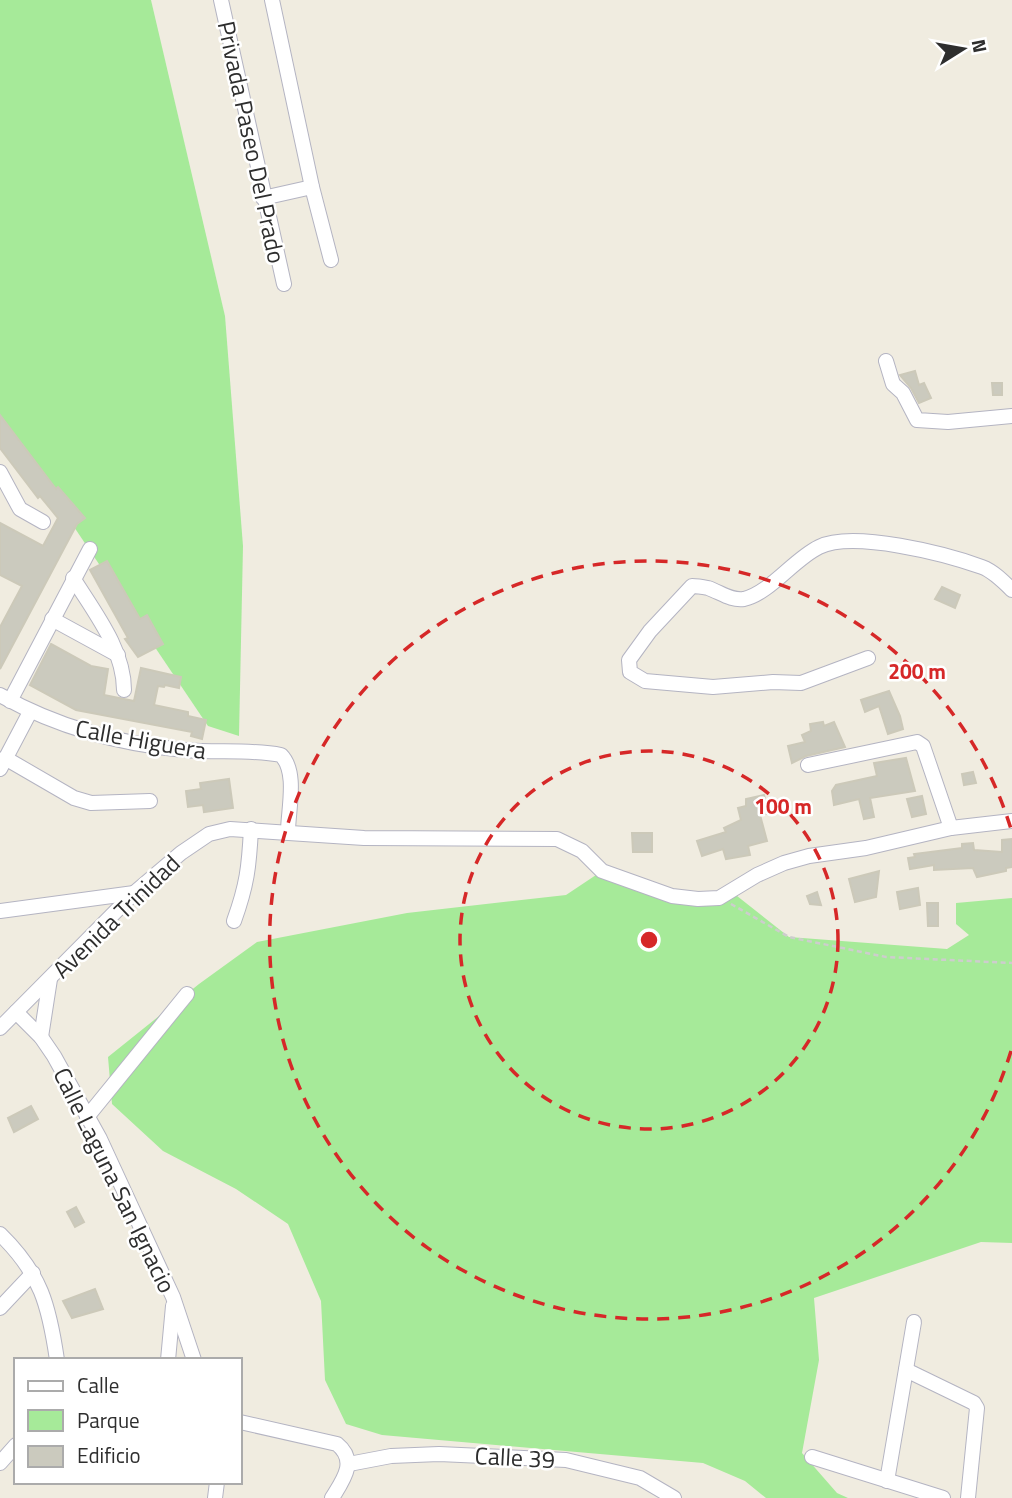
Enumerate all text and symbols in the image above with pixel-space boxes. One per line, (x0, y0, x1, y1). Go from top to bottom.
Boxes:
north arrow (928, 14, 998, 84)
street label: Privada Paseo Del Prado (209, 18, 295, 266)
text: N (965, 36, 996, 55)
text: 200 m (888, 655, 946, 687)
street label: Calle Higuera (73, 710, 209, 768)
text: 100 m (754, 790, 812, 822)
street label: Avenida Trinidad (44, 846, 188, 986)
centre of rings (637, 928, 661, 952)
street label: Calle Laguna San Ignacio (45, 1061, 185, 1299)
legend (14, 1358, 242, 1484)
text: Calle (77, 1369, 119, 1401)
text: Parque (77, 1404, 140, 1436)
street label: Calle 39 (474, 1437, 556, 1477)
text: Edificio (77, 1439, 141, 1471)

